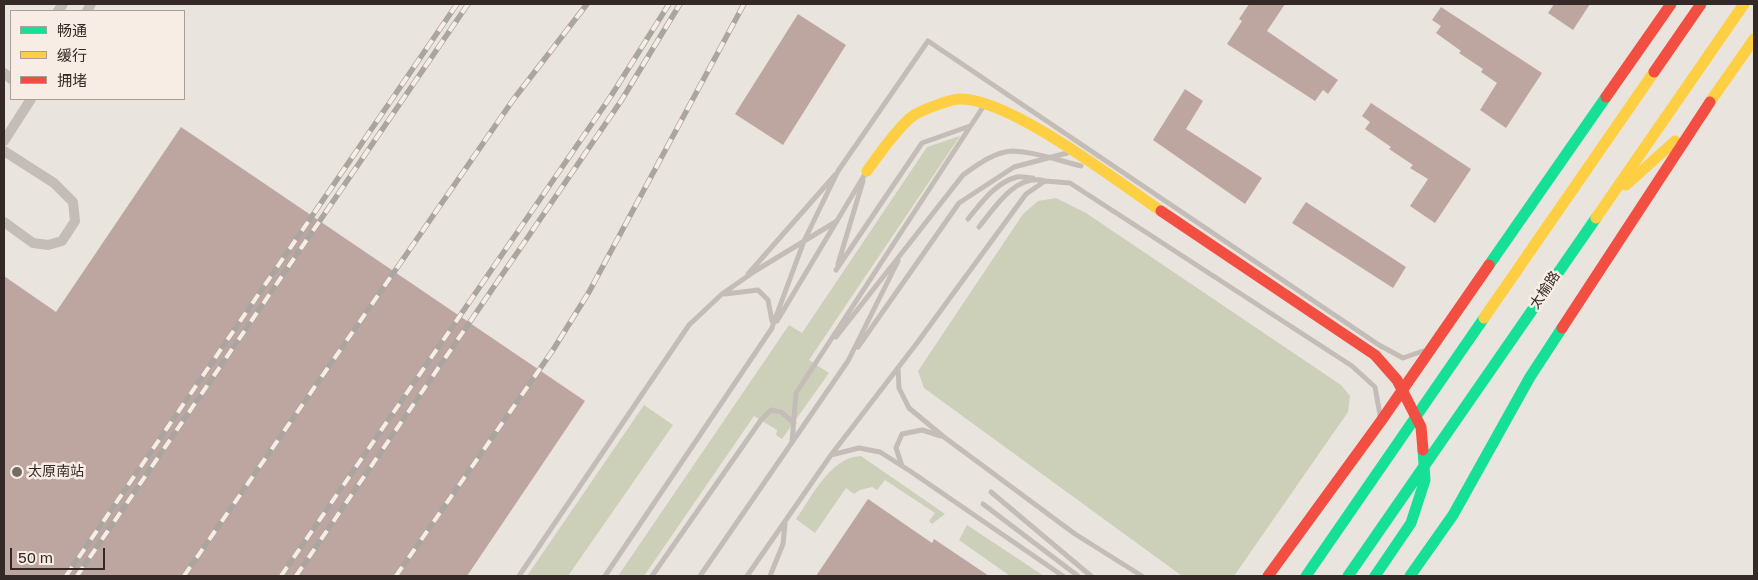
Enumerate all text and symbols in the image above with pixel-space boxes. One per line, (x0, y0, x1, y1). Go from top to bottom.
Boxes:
legend (10, 10, 185, 100)
text: 畅通 (57, 21, 87, 39)
text: 缓行 (57, 46, 87, 64)
text: 拥堵 (57, 71, 87, 89)
street label: 太榆路 (1526, 268, 1564, 312)
place label: 太原南站 (28, 464, 84, 480)
marker: 太原南站 (10, 465, 24, 479)
scale bar (12, 538, 108, 570)
text: 50 m (18, 548, 53, 566)

